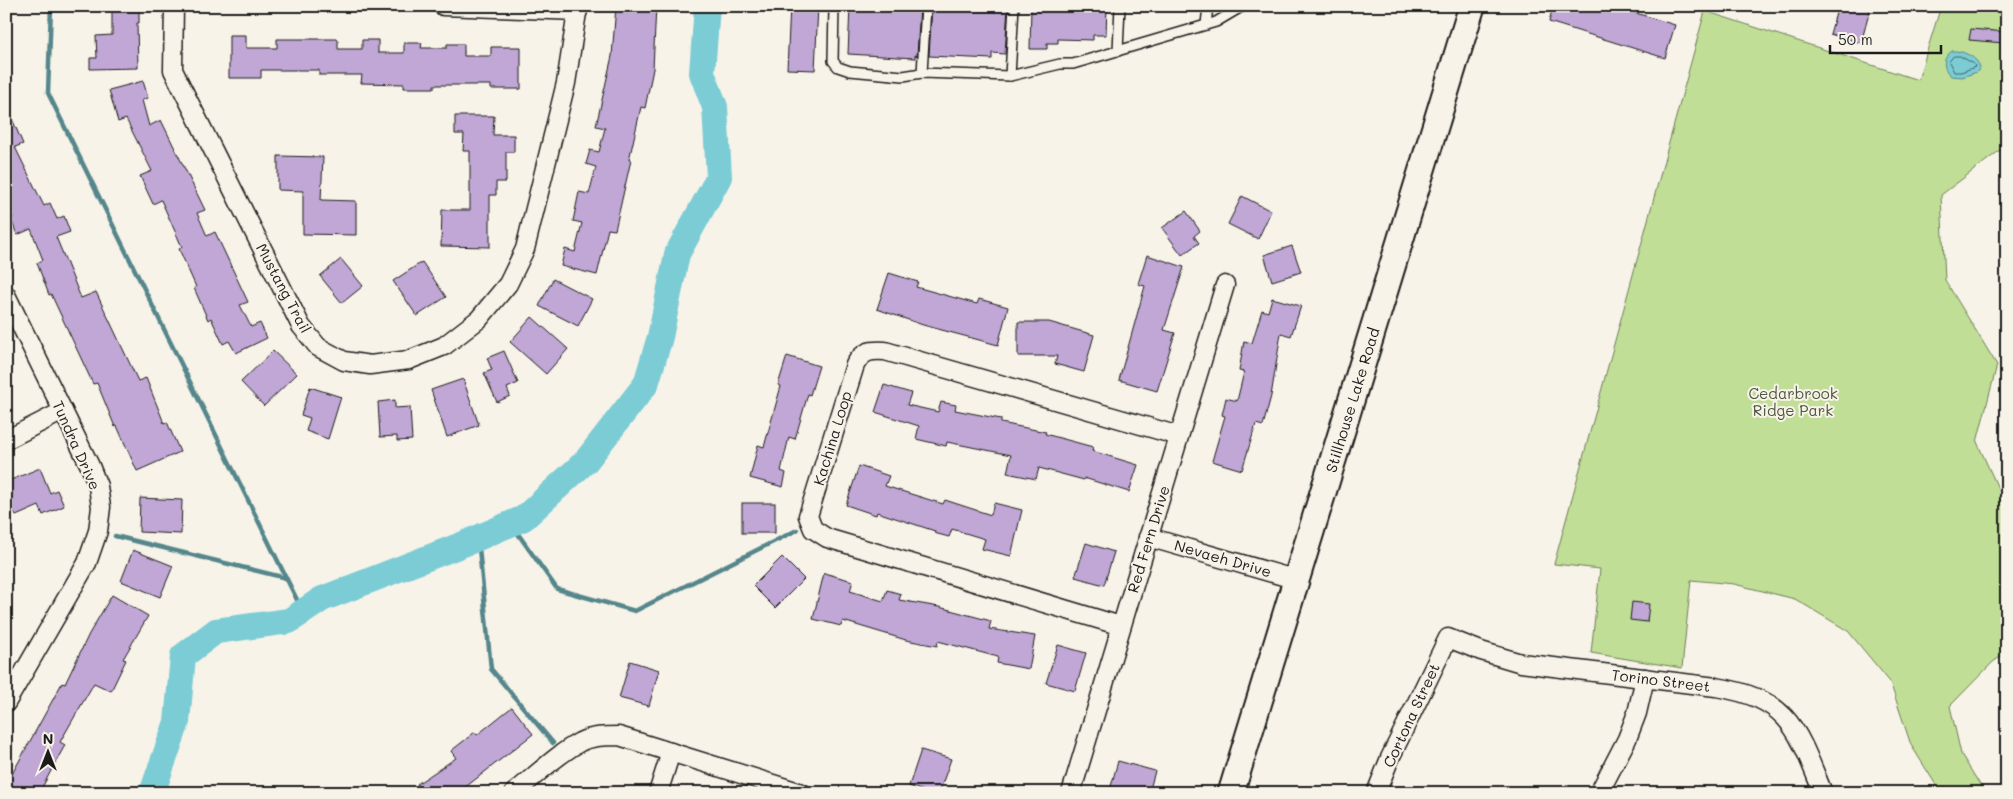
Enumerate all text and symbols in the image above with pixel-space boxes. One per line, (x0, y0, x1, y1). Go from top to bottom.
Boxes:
scale bar (1830, 22, 1942, 54)
text: 50 m (1838, 29, 1873, 49)
street label: Mustang Trail (252, 240, 316, 336)
street label: Stillhouse Lake Road (1320, 325, 1384, 475)
park label: Cedarbrook Ridge Park (1748, 383, 1838, 420)
street label: Kachina Loop (808, 388, 856, 488)
street label: Tundra Drive (48, 397, 106, 493)
street label: Red Fern Drive (1122, 483, 1174, 595)
street label: Nevaeh Drive (1172, 535, 1274, 581)
street label: Cortona Street (1378, 660, 1444, 770)
street label: Torino Street (1611, 664, 1711, 696)
north arrow (22, 726, 72, 776)
text: N (43, 729, 53, 748)

